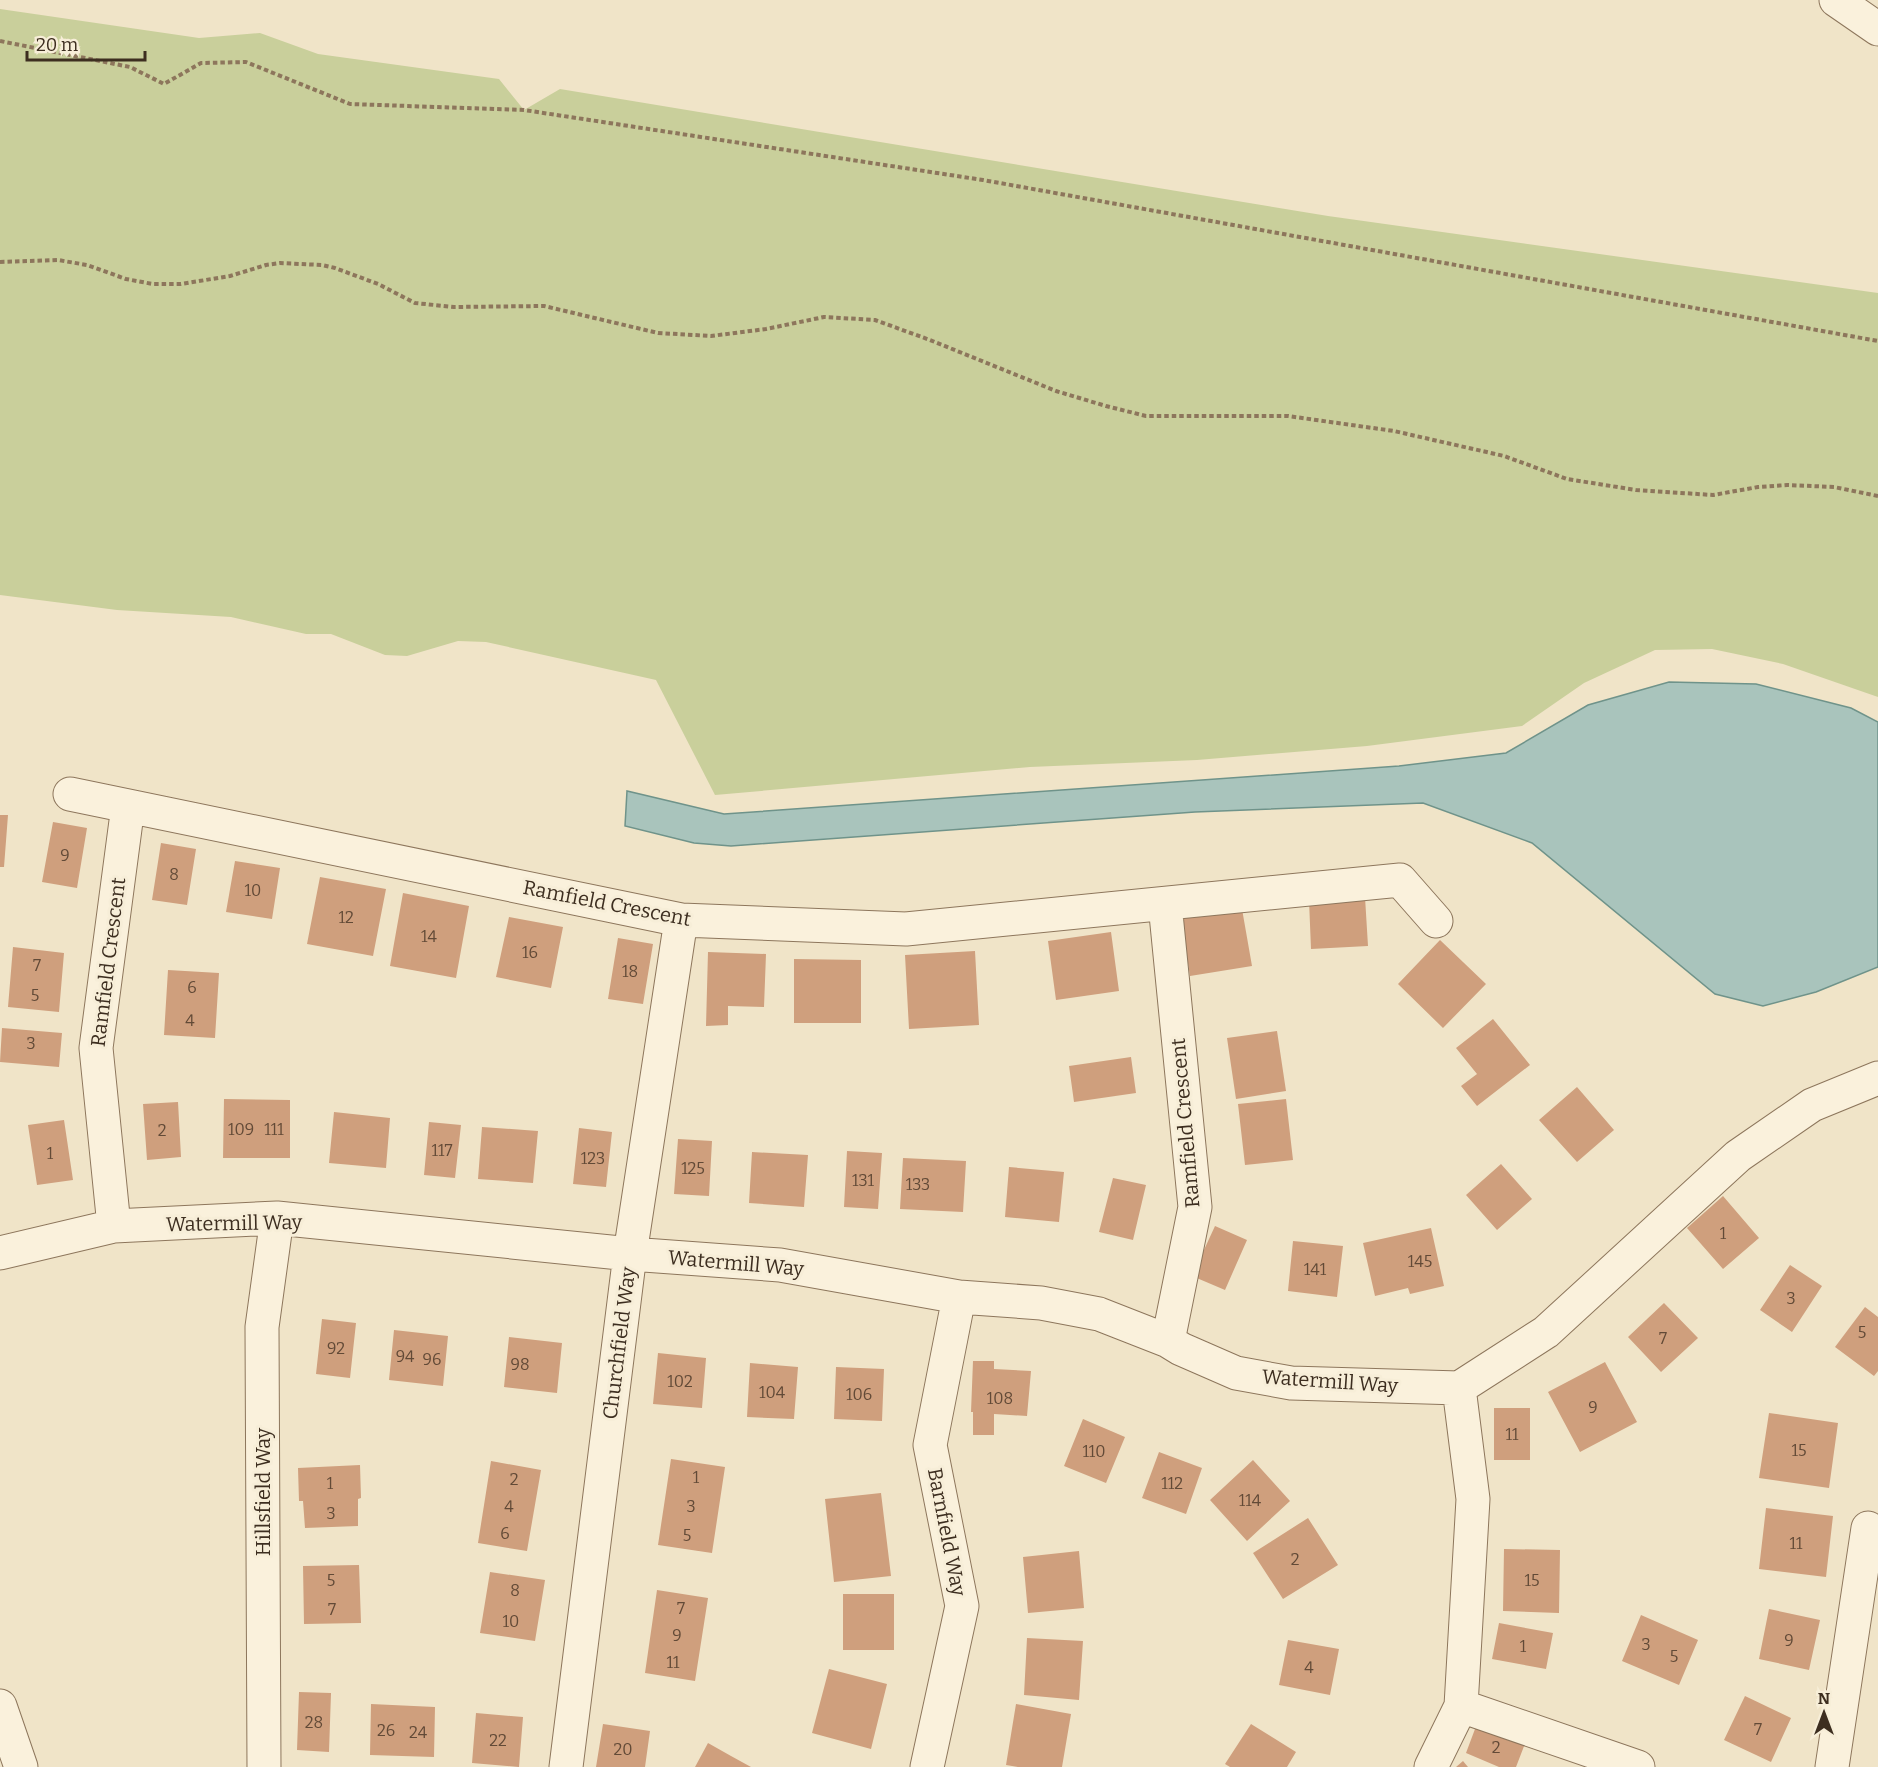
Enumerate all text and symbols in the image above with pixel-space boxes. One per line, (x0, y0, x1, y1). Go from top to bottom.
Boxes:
scale bar (27, 24, 146, 62)
text: 20 m (36, 34, 78, 56)
house number: 9 (60, 846, 70, 865)
house number: 8 (169, 865, 179, 884)
street label: Ramfield Crescent (521, 875, 693, 931)
street label: Ramfield Crescent (86, 876, 130, 1048)
house number: 10 (245, 881, 261, 900)
house number: 12 (338, 908, 354, 927)
house number: 14 (421, 927, 438, 946)
house number: 16 (522, 943, 538, 962)
house number: 7 (33, 956, 41, 975)
house number: 18 (622, 962, 638, 981)
house number: 6 (187, 978, 197, 997)
house number: 5 (31, 986, 39, 1005)
house number: 4 (185, 1011, 195, 1030)
house number: 3 (26, 1034, 36, 1053)
street label: Ramfield Crescent (1166, 1037, 1204, 1209)
house number: 109 (228, 1120, 254, 1139)
house number: 111 (264, 1120, 284, 1139)
house number: 2 (158, 1121, 166, 1140)
house number: 117 (432, 1141, 452, 1160)
house number: 1 (47, 1144, 54, 1163)
house number: 123 (581, 1149, 605, 1168)
house number: 125 (681, 1159, 705, 1178)
house number: 131 (852, 1171, 875, 1190)
house number: 133 (906, 1175, 930, 1194)
street label: Watermill Way (166, 1210, 303, 1236)
house number: 1 (1720, 1224, 1727, 1243)
street label: Watermill Way (667, 1245, 805, 1281)
house number: 145 (1408, 1252, 1432, 1271)
house number: 141 (1304, 1260, 1327, 1279)
street label: Churchfield Way (598, 1265, 640, 1421)
house number: 3 (1786, 1289, 1796, 1308)
house number: 5 (1858, 1323, 1866, 1342)
house number: 7 (1659, 1329, 1667, 1348)
house number: 92 (327, 1339, 345, 1358)
house number: 94 (396, 1347, 415, 1366)
house number: 96 (423, 1350, 441, 1369)
house number: 98 (511, 1355, 530, 1374)
street label: Watermill Way (1261, 1364, 1399, 1398)
house number: 102 (667, 1372, 693, 1391)
house number: 104 (759, 1383, 786, 1402)
house number: 106 (846, 1385, 872, 1404)
house number: 108 (987, 1389, 1013, 1408)
house number: 9 (1588, 1398, 1598, 1417)
house number: 11 (1506, 1425, 1519, 1444)
street label: Hillsfield Way (251, 1427, 275, 1556)
house number: 15 (1791, 1441, 1807, 1460)
house number: 110 (1082, 1442, 1106, 1461)
street label: Barnfield Way (923, 1466, 971, 1599)
house number: 1 (693, 1468, 700, 1487)
house number: 2 (510, 1470, 518, 1489)
house number: 1 (327, 1474, 334, 1493)
house number: 112 (1161, 1474, 1183, 1493)
house number: 114 (1239, 1491, 1262, 1510)
house number: 4 (504, 1497, 514, 1516)
house number: 3 (686, 1497, 696, 1516)
house number: 3 (326, 1504, 336, 1523)
house number: 6 (500, 1524, 510, 1543)
house number: 5 (683, 1526, 691, 1545)
house number: 11 (1790, 1534, 1803, 1553)
house number: 2 (1291, 1550, 1299, 1569)
house number: 5 (327, 1571, 335, 1590)
house number: 15 (1524, 1571, 1540, 1590)
house number: 8 (510, 1581, 520, 1600)
house number: 7 (677, 1599, 685, 1618)
house number: 7 (328, 1600, 336, 1619)
house number: 10 (503, 1612, 519, 1631)
house number: 9 (672, 1626, 682, 1645)
house number: 9 (1784, 1631, 1794, 1650)
house number: 3 (1641, 1635, 1651, 1654)
house number: 1 (1520, 1637, 1527, 1656)
house number: 5 (1670, 1647, 1678, 1666)
house number: 11 (667, 1653, 680, 1672)
house number: 4 (1304, 1658, 1314, 1677)
north arrow (1794, 1683, 1854, 1743)
text: N (1818, 1689, 1830, 1708)
house number: 28 (305, 1713, 323, 1732)
house number: 7 (1754, 1720, 1762, 1739)
house number: 26 (377, 1721, 395, 1740)
house number: 24 (409, 1723, 428, 1742)
house number: 22 (489, 1731, 507, 1750)
house number: 2 (1492, 1738, 1500, 1757)
house number: 20 (614, 1740, 632, 1759)

